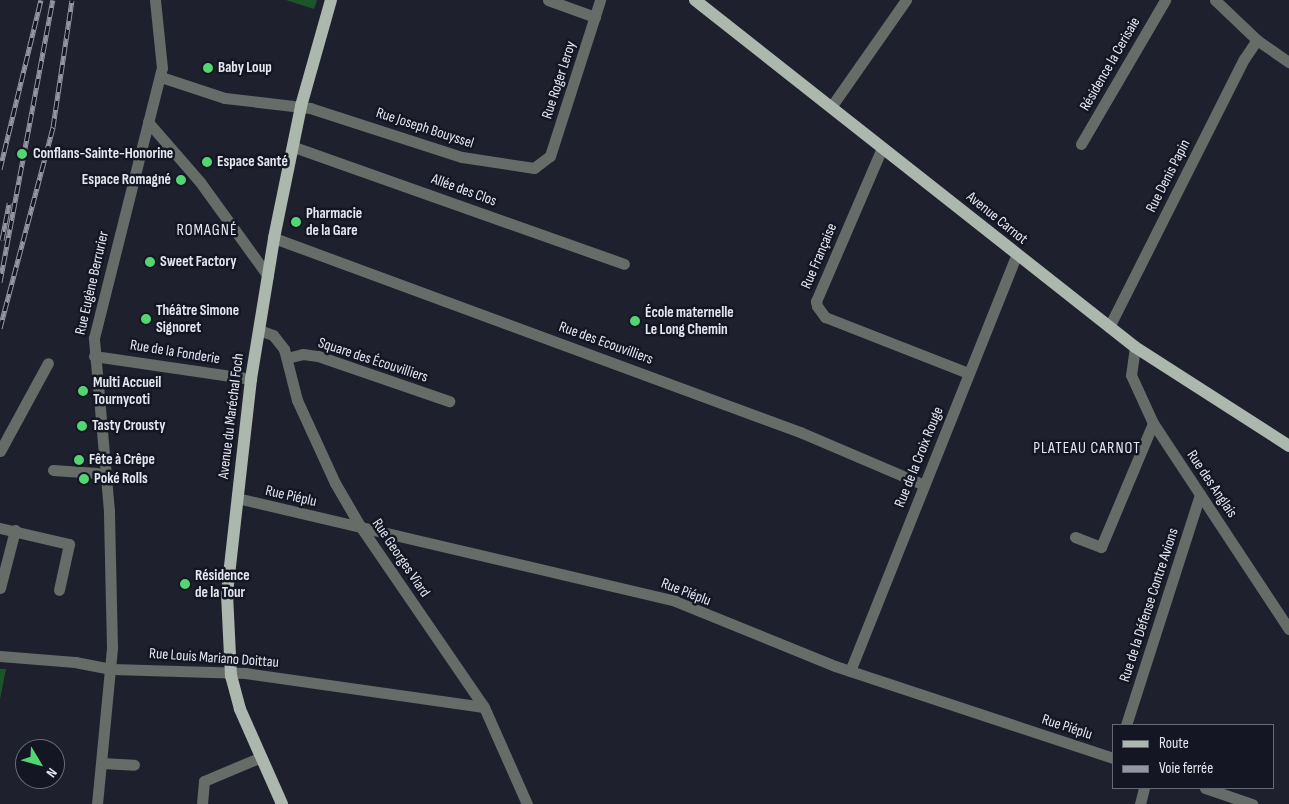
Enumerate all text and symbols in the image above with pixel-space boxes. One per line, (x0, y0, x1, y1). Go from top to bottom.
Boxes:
street label: Résidence la Cerisaie (1076, 14, 1144, 114)
street label: Rue Roger Leroy (538, 39, 580, 121)
place label: Baby Loup (218, 59, 272, 77)
marker: Baby Loup (202, 62, 214, 74)
street label: Rue Joseph Bouyssel (374, 104, 476, 152)
street label: Rue Denis Papin (1142, 137, 1194, 215)
place label: Conflans-Sainte-Honorine (33, 145, 173, 163)
marker: Conflans-Sainte-Honorine (15, 147, 29, 161)
place label: Espace Santé (217, 153, 288, 171)
marker: Espace Santé (201, 156, 213, 168)
street label: Allée des Clos (429, 170, 499, 210)
place label: Espace Romagné (82, 171, 171, 189)
marker: Espace Romagné (175, 174, 187, 186)
street label: Avenue Carnot (963, 188, 1031, 248)
place label: Pharmacie de la Gare (306, 204, 362, 239)
marker: Pharmacie de la Gare (290, 216, 302, 228)
district label: ROMAGNÉ (176, 221, 238, 241)
street label: Rue Française (797, 221, 841, 291)
street label: Rue Eugène Berrurier (71, 229, 113, 337)
place label: Sweet Factory (160, 253, 236, 271)
marker: Sweet Factory (144, 256, 156, 268)
place label: Théâtre Simone Signoret (156, 301, 239, 336)
place label: École maternelle Le Long Chemin (645, 303, 734, 338)
marker: Théâtre Simone Signoret (140, 313, 152, 325)
marker: École maternelle Le Long Chemin (629, 315, 641, 327)
street label: Rue des Ecouvilliers (556, 318, 656, 368)
street label: Square des Écouvilliers (316, 334, 430, 386)
street label: Rue de la Fonderie (129, 336, 221, 368)
street label: Avenue du Maréchal Foch (214, 352, 248, 480)
place label: Multi Accueil Tournycoti (93, 373, 161, 408)
marker: Multi Accueil Tournycoti (77, 385, 89, 397)
street label: Rue de la Croix Rouge (891, 404, 947, 510)
place label: Tasty Crousty (92, 417, 165, 435)
marker: Tasty Crousty (76, 420, 88, 432)
district label: PLATEAU CARNOT (1032, 439, 1142, 459)
street label: Rue des Anglais (1183, 447, 1241, 521)
place label: Fête à Crêpe (89, 451, 155, 469)
marker: Fête à Crêpe (73, 454, 85, 466)
place label: Poké Rolls (94, 470, 148, 488)
marker: Poké Rolls (78, 473, 90, 485)
street label: Rue Piéplu (264, 481, 318, 511)
street label: Rue Georges Viard (368, 515, 434, 601)
street label: Rue de la Défense Contre Avions (1116, 526, 1182, 684)
place label: Résidence de la Tour (195, 566, 250, 601)
street label: Rue Piéplu (658, 574, 714, 610)
marker: Résidence de la Tour (179, 578, 191, 590)
street label: Rue Louis Mariano Doittau (148, 644, 280, 672)
street label: Rue Piéplu (1039, 710, 1095, 744)
legend (1112, 724, 1274, 789)
text: Route (1159, 734, 1189, 753)
north arrow (15, 739, 65, 789)
text: Voie ferrée (1159, 759, 1213, 778)
text: N (43, 765, 61, 781)

